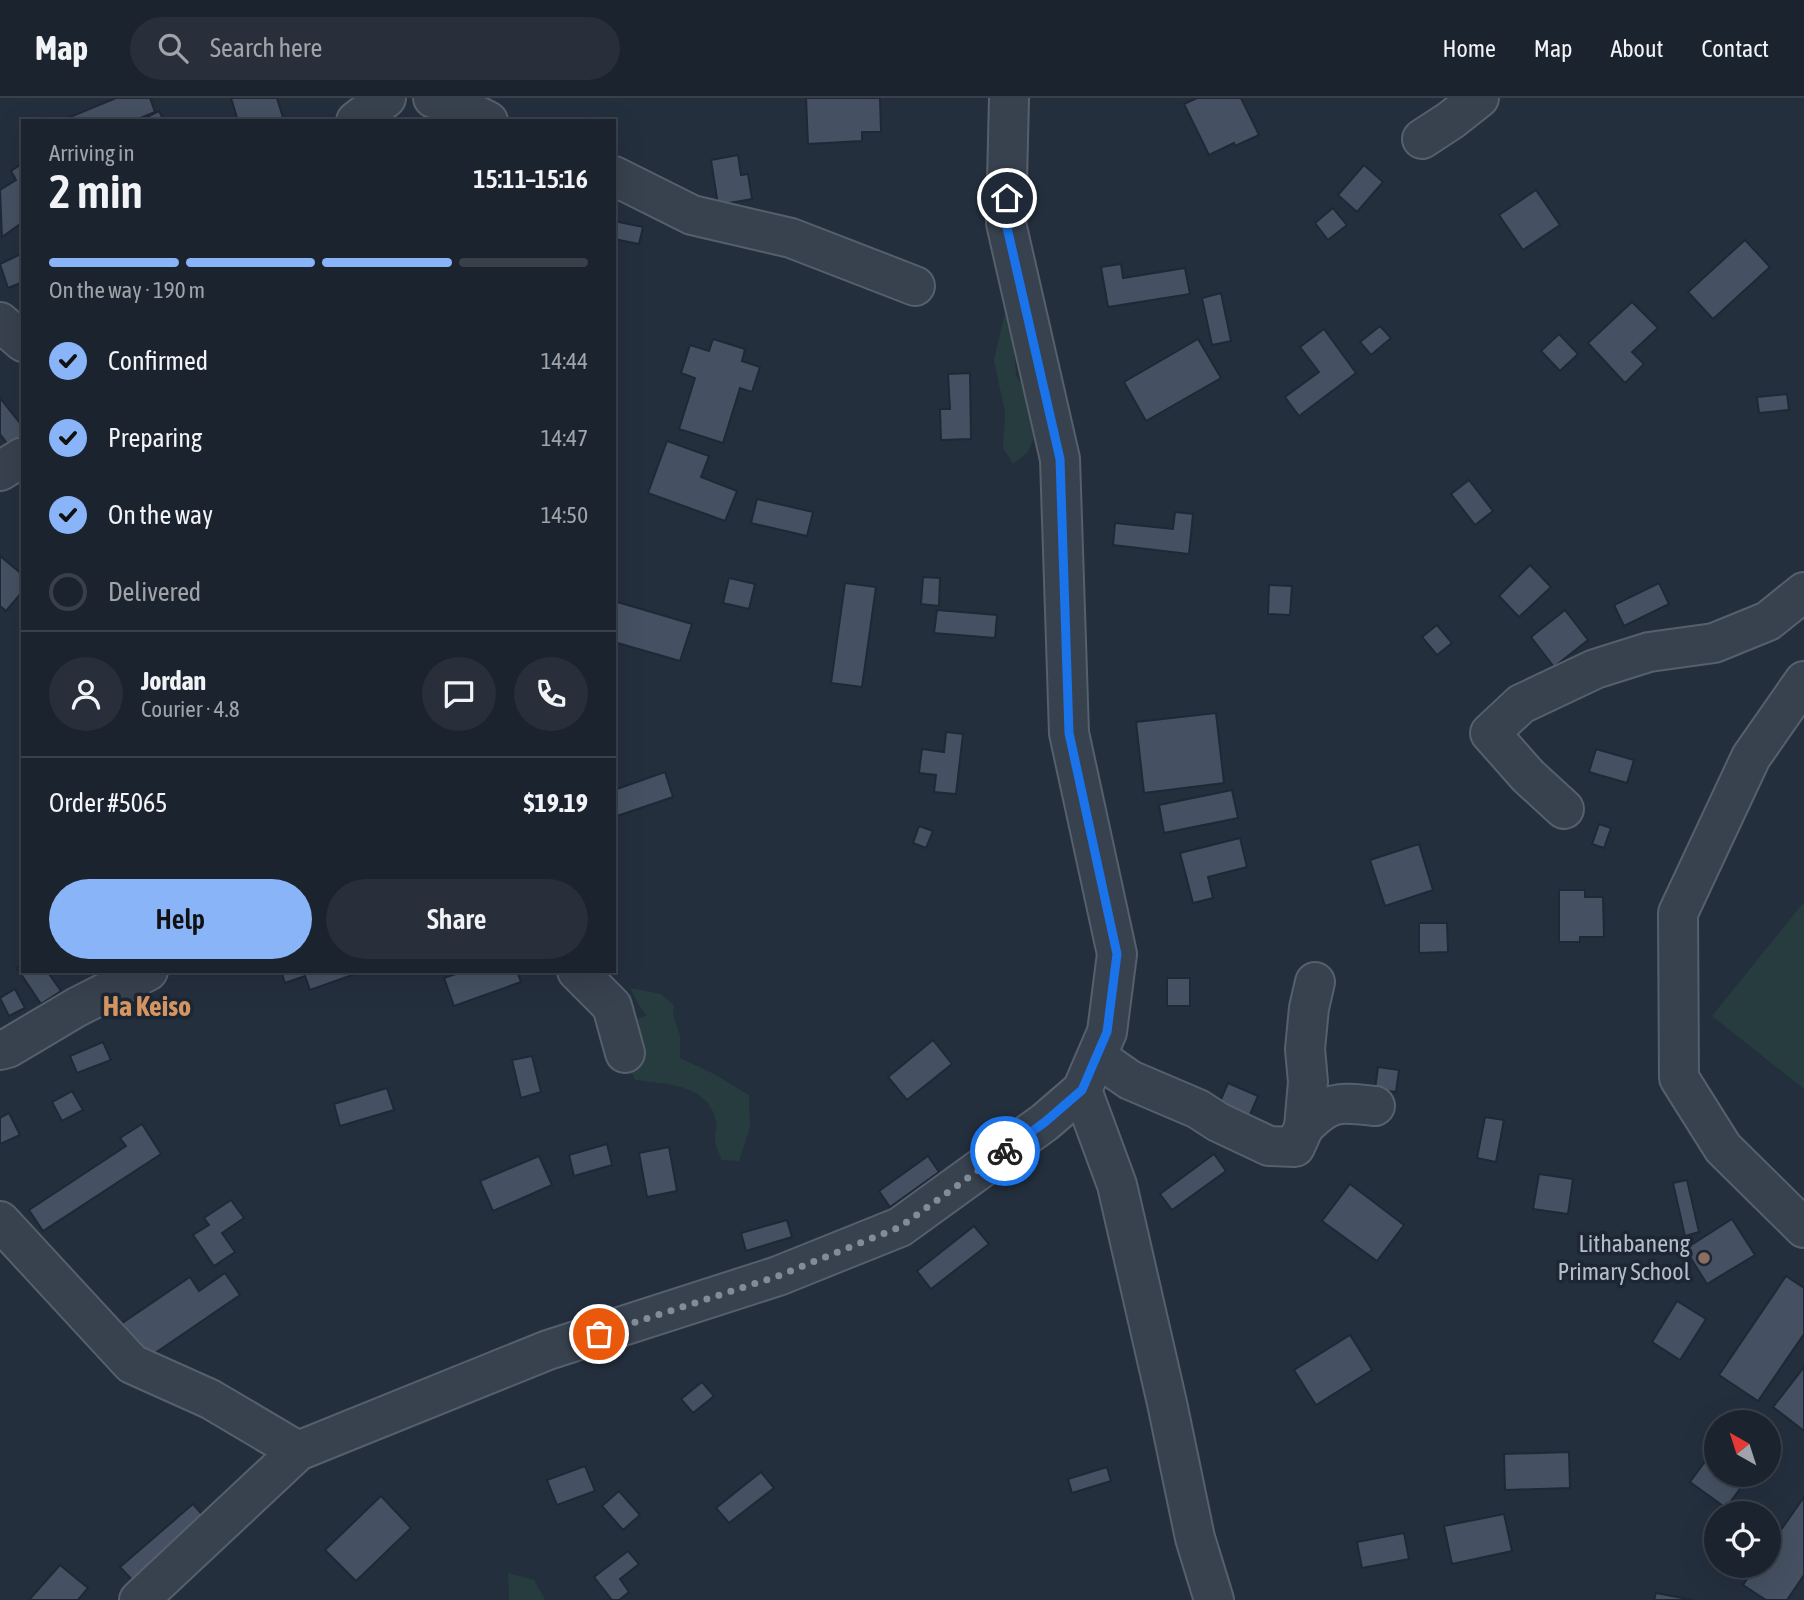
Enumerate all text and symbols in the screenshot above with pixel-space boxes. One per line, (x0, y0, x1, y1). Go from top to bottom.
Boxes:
search box (130, 17, 620, 80)
text: Map (35, 29, 88, 67)
icon: search (154, 29, 192, 67)
text: Search here (210, 33, 322, 63)
text: Home (1442, 35, 1496, 62)
text: Map (1534, 35, 1572, 62)
text: About (1610, 35, 1663, 62)
text: Contact (1701, 35, 1769, 62)
text: Arriving in (49, 140, 135, 166)
text: 15:11–15:16 (473, 164, 588, 194)
text: 2 min (49, 165, 143, 218)
pin (977, 168, 1037, 228)
icon: home (988, 179, 1026, 217)
text: On the way · 190 m (49, 277, 205, 303)
icon: check (49, 342, 87, 380)
text: Confirmed (108, 346, 208, 376)
text: 14:44 (541, 348, 588, 374)
icon: check (49, 419, 87, 457)
text: Preparing (108, 423, 202, 453)
text: 14:47 (541, 425, 588, 451)
icon: check (49, 496, 87, 534)
text: On the way (108, 500, 213, 530)
text: 14:50 (541, 502, 588, 528)
text: Delivered (108, 577, 201, 607)
button: person (49, 657, 123, 731)
button: chat (422, 657, 496, 731)
button: phone (514, 657, 588, 731)
text: Jordan (141, 666, 206, 696)
text: Courier · 4.8 (141, 696, 240, 722)
text: Order #5065 (49, 788, 168, 818)
text: $19.19 (524, 788, 588, 818)
button: Help (49, 879, 312, 959)
button: Share (326, 879, 588, 959)
district label: Ha Keiso (103, 990, 191, 1022)
courier (970, 1116, 1040, 1186)
icon: bike (986, 1132, 1024, 1170)
place label: Lithabaneng Primary School (1557, 1230, 1691, 1285)
marker: Lithabaneng Primary School (1696, 1250, 1712, 1266)
pin (569, 1304, 629, 1364)
icon: bag (580, 1315, 618, 1353)
north arrow (1704, 1410, 1782, 1488)
map controls (1704, 1410, 1781, 1578)
button: locate (1704, 1501, 1781, 1578)

